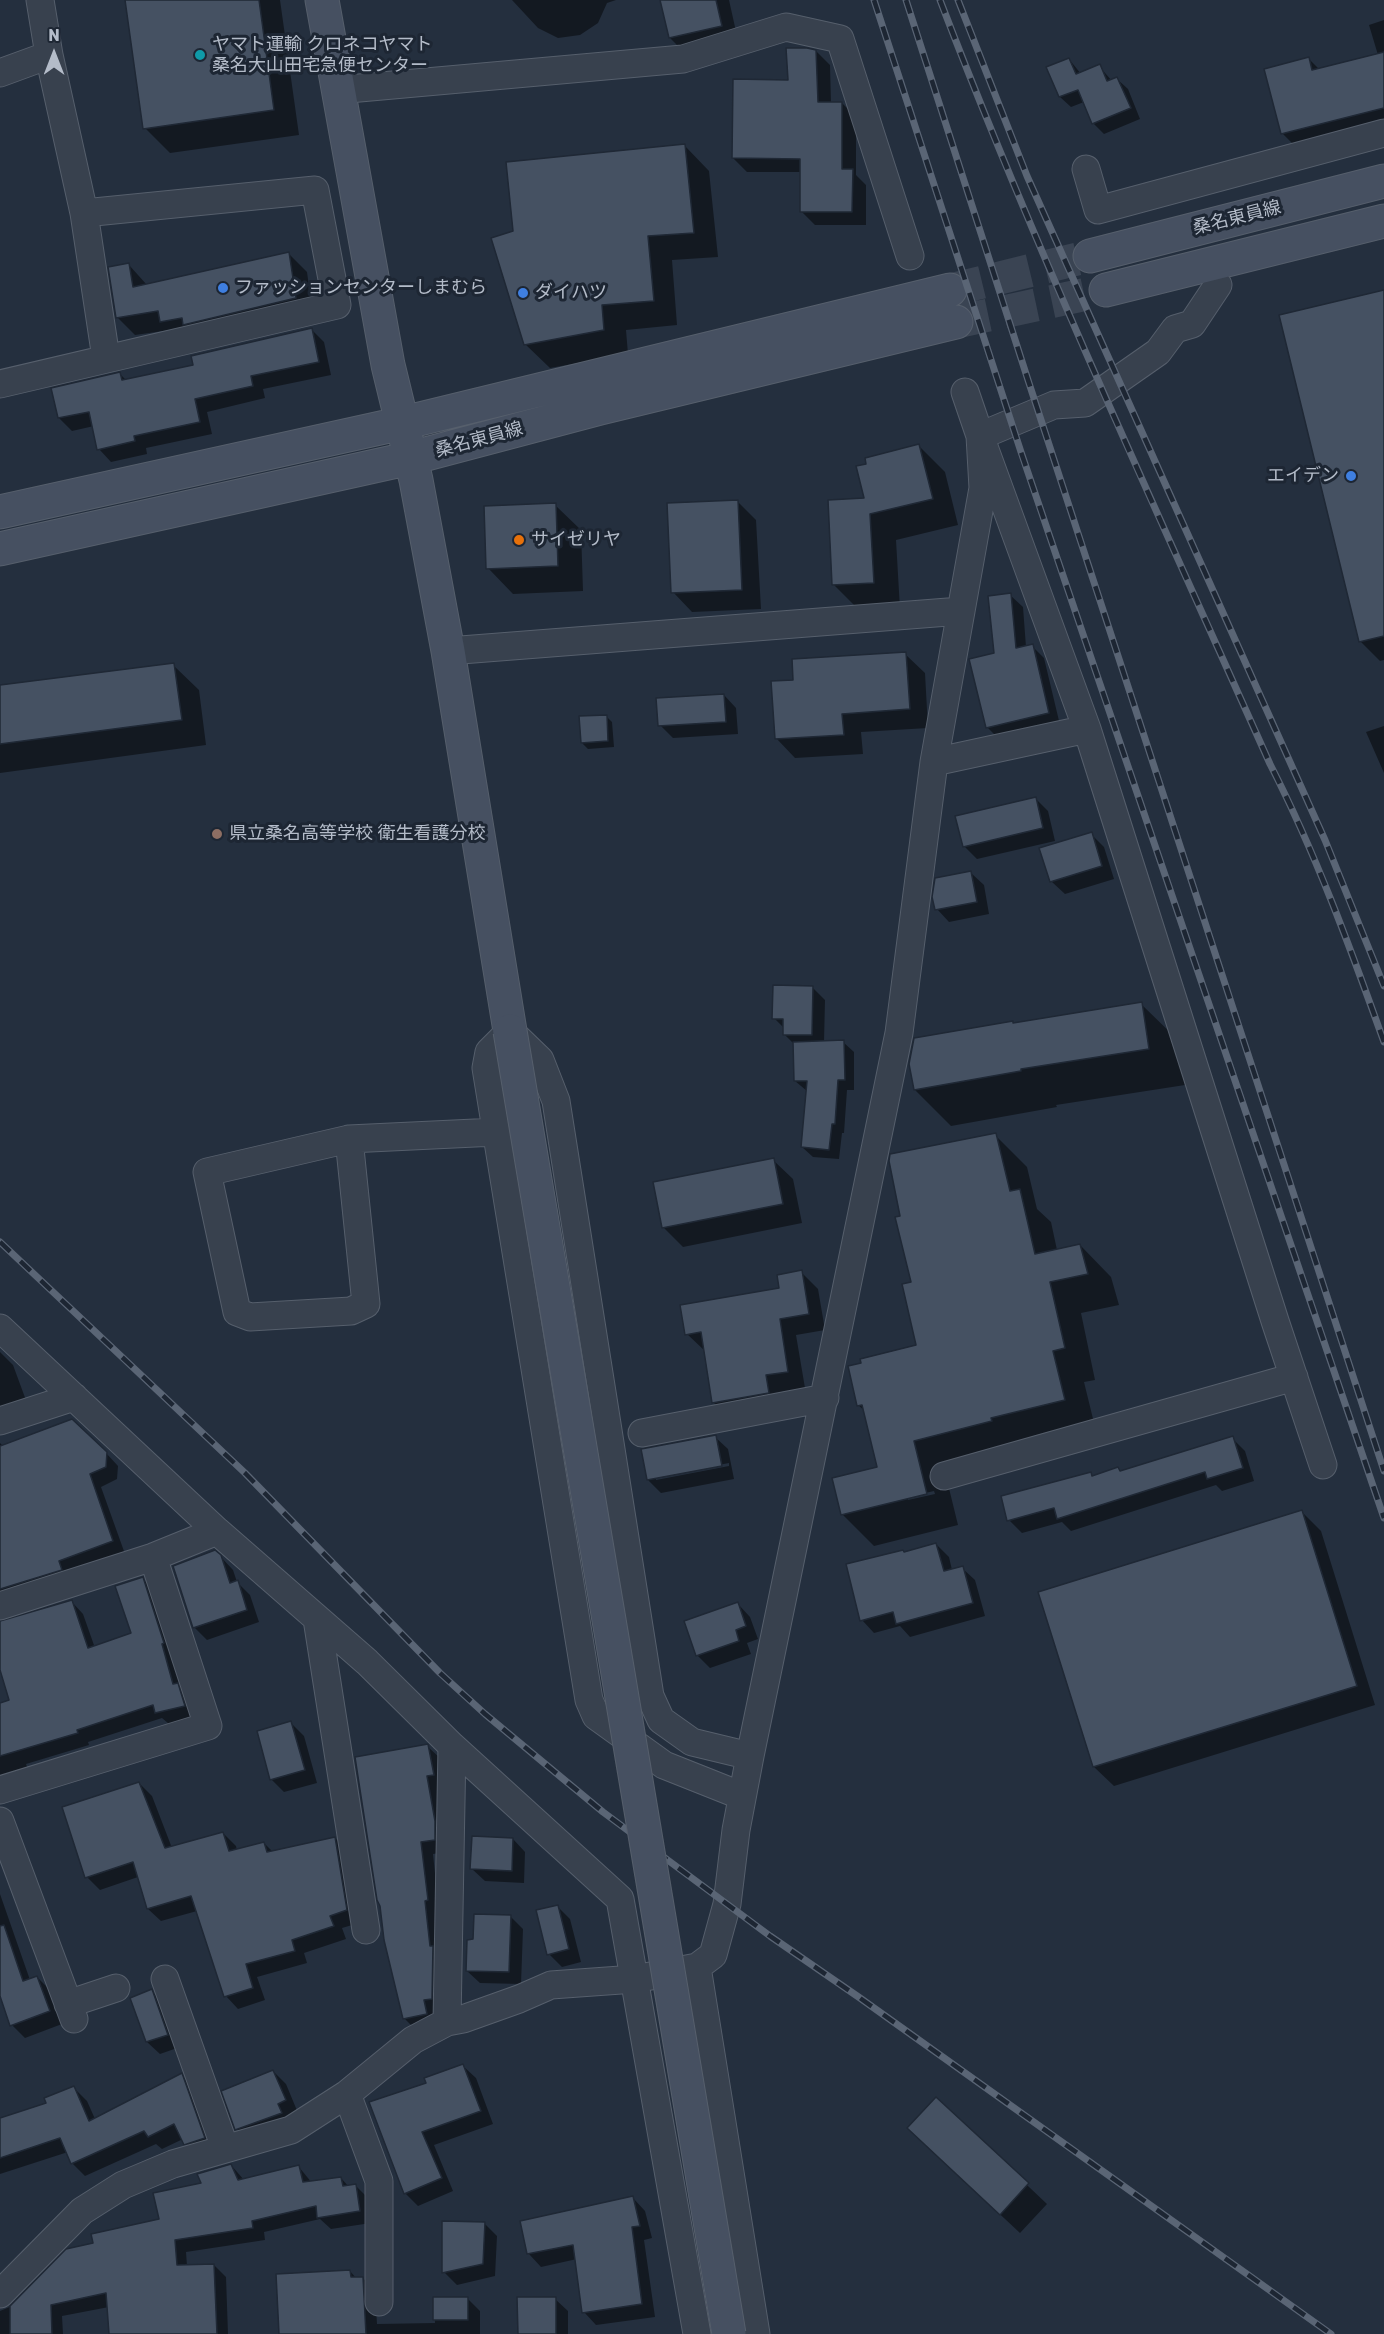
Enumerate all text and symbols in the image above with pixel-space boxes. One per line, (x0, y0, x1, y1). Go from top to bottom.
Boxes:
north arrow (24, 24, 84, 84)
text: N (48, 26, 60, 45)
place label: ヤマト運輸 クロネコヤマト 桑名大山田宅急便センター (212, 34, 432, 76)
marker: ヤマト運輸 クロネコヤマト 桑名大山田宅急便センター (193, 48, 207, 62)
street label: 桑名東員線 (1191, 197, 1283, 239)
place label: ファッションセンターしまむら (235, 277, 487, 299)
marker: ファッションセンターしまむら (216, 281, 230, 295)
place label: ダイハツ (535, 282, 607, 304)
marker: ダイハツ (516, 286, 530, 300)
street label: 桑名東員線 (433, 418, 525, 462)
place label: エイデン (1267, 465, 1339, 487)
marker: エイデン (1344, 469, 1358, 483)
place label: サイゼリヤ (531, 529, 621, 551)
marker: サイゼリヤ (512, 533, 526, 547)
place label: 県立桑名高等学校 衛生看護分校 (229, 823, 485, 845)
marker: 県立桑名高等学校 衛生看護分校 (210, 827, 224, 841)

